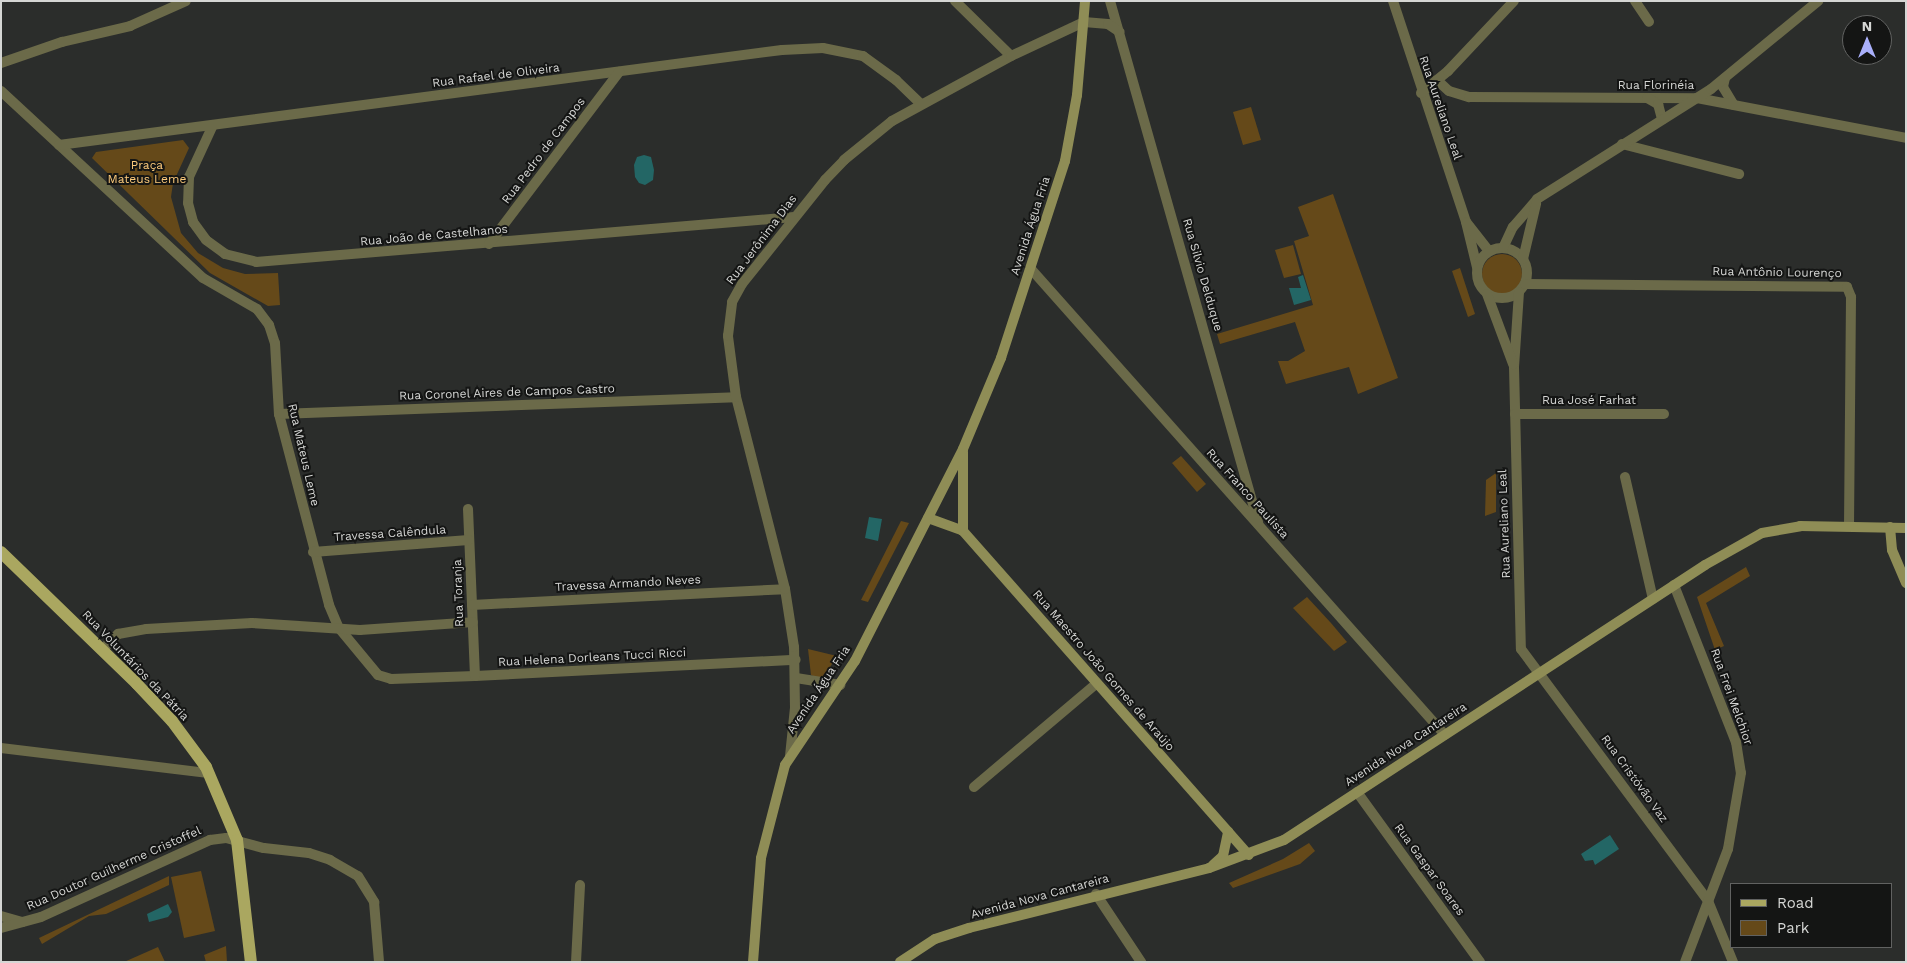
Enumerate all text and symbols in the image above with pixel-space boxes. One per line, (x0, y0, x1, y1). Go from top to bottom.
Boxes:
north arrow (1842, 15, 1892, 65)
text: N (1862, 18, 1872, 34)
street label: Rua Aureliano Leal (1415, 54, 1465, 162)
street label: Rua Rafael de Oliveira (431, 61, 561, 91)
street label: Rua Florinéia (1618, 79, 1694, 93)
street label: Rua Pedro de Campos (499, 95, 589, 207)
park label: Praça Mateus Leme (108, 159, 186, 187)
street label: Avenida Água Fria (1008, 174, 1054, 278)
street label: Rua Jerônima Dias (723, 192, 801, 288)
street label: Rua Silvio Delduque (1179, 217, 1225, 333)
street label: Rua João de Castelhanos (359, 222, 509, 250)
street label: Rua Antônio Lourenço (1712, 265, 1842, 281)
street label: Rua Coronel Aires de Campos Castro (398, 382, 616, 404)
street label: Rua José Farhat (1542, 394, 1636, 408)
street label: Rua Mateus Leme (284, 402, 322, 508)
street label: Rua Franco Paulista (1203, 446, 1291, 542)
street label: Rua Aureliano Leal (1496, 469, 1514, 579)
street label: Travessa Calêndula (333, 523, 447, 545)
street label: Rua Toranja (451, 559, 467, 627)
street label: Travessa Armando Neves (554, 573, 702, 595)
street label: Rua Maestro João Gomes de Araújo (1029, 587, 1177, 755)
street label: Rua Voluntários da Pátria (78, 608, 192, 724)
street label: Avenida Água Fria (784, 643, 854, 737)
street label: Rua Helena Dorleans Tucci Ricci (497, 646, 687, 670)
street label: Rua Frei Melchior (1707, 647, 1755, 747)
street label: Avenida Nova Cantareira (1342, 700, 1470, 790)
street label: Rua Cristóvão Vaz (1597, 732, 1671, 826)
street label: Rua Gaspar Soares (1391, 821, 1467, 919)
street label: Rua Doutor Guilherme Cristoffel (24, 824, 204, 914)
street label: Avenida Nova Cantareira (969, 872, 1111, 922)
legend (1730, 883, 1892, 948)
text: Road (1777, 894, 1814, 912)
text: Park (1777, 919, 1809, 937)

